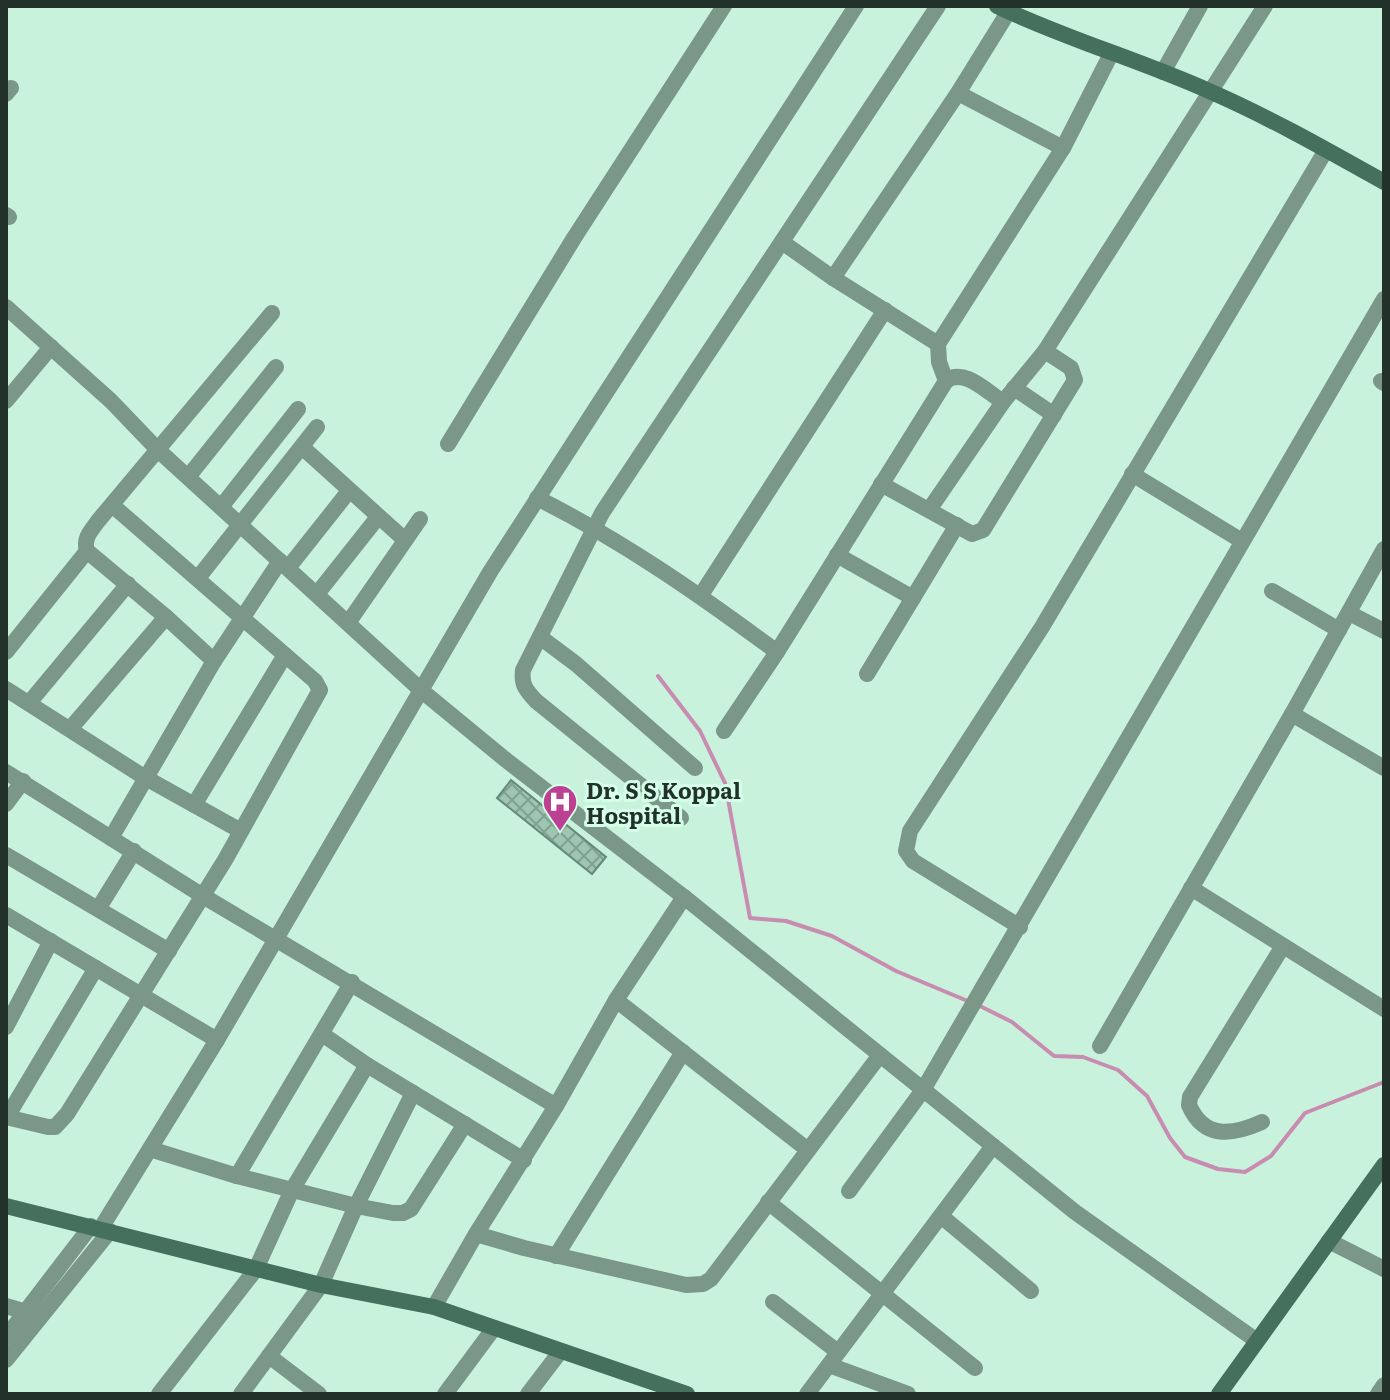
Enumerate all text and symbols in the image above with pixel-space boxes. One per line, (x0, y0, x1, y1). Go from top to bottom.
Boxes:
place label: Dr. S S Koppal Hospital (586, 773, 741, 831)
hospital icon: Dr. S S Koppal Hospital (541, 783, 579, 833)

